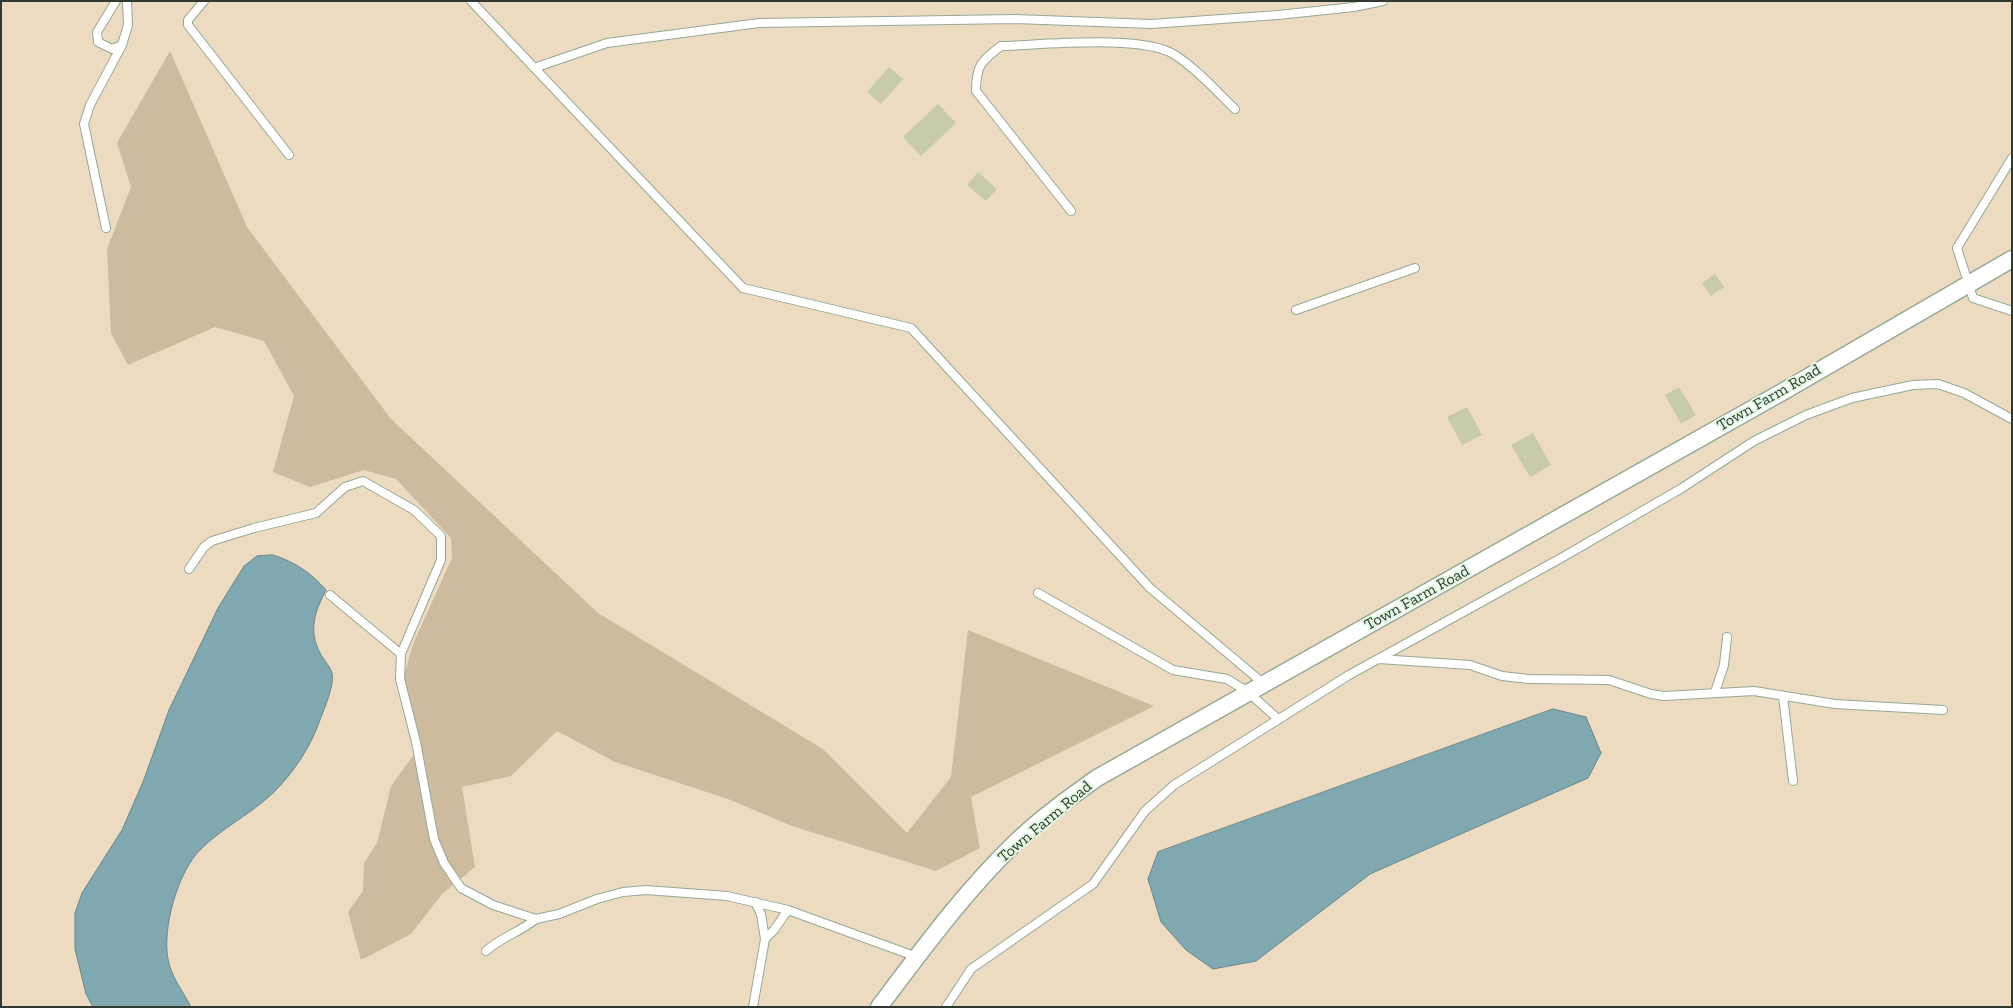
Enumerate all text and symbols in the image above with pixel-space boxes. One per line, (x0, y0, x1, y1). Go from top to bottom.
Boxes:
street label: Town Farm Road (1714, 360, 1824, 436)
street label: Town Farm Road (1361, 561, 1473, 635)
street label: Town Farm Road (994, 777, 1096, 867)

